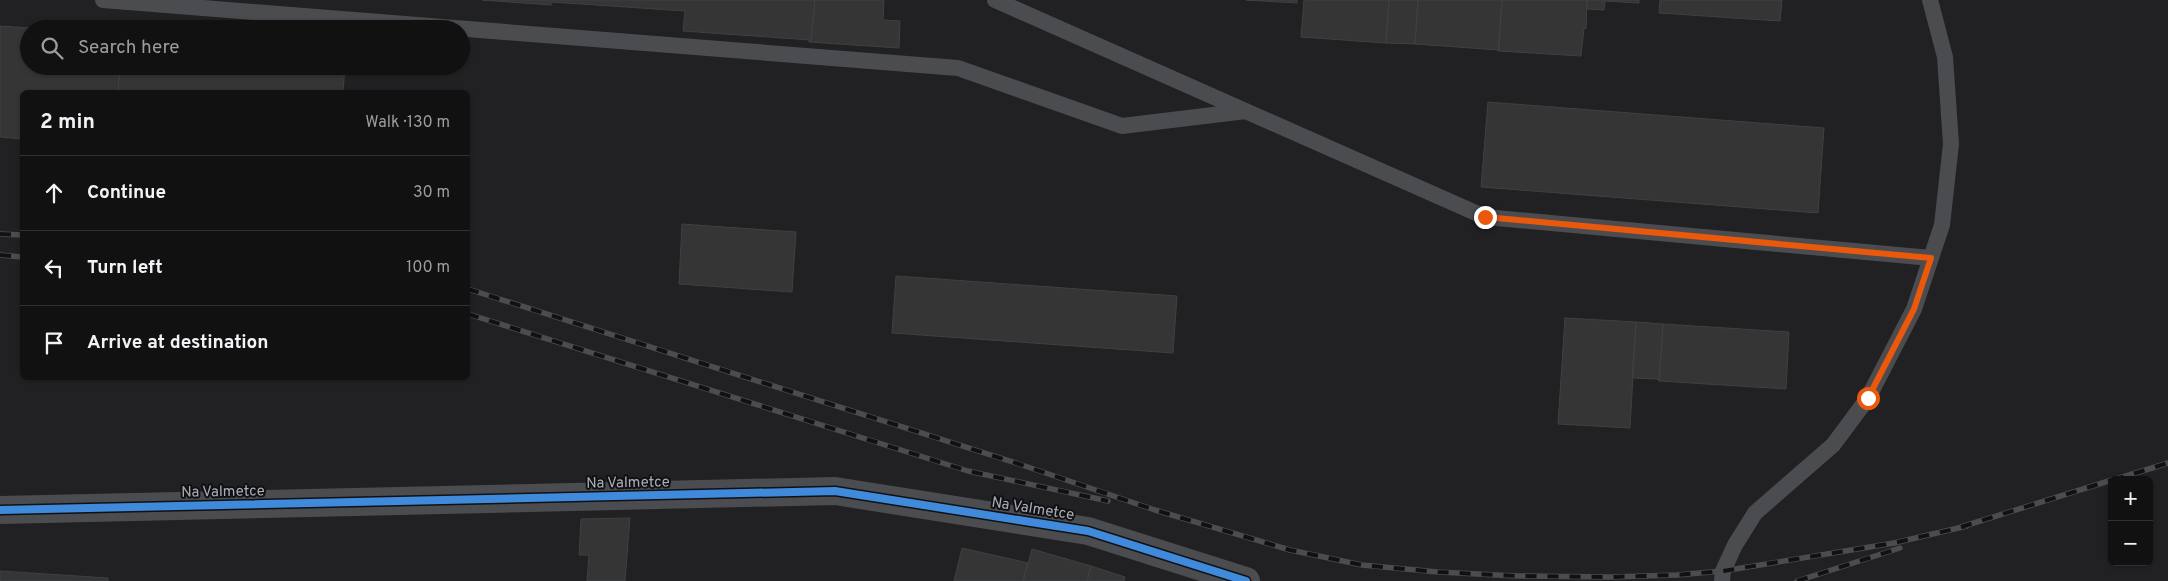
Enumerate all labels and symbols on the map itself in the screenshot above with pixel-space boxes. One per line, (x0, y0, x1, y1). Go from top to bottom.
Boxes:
route end (1474, 206, 1497, 229)
route start (1857, 387, 1880, 410)
street label: Na Valmetce (586, 473, 670, 494)
street label: Na Valmetce (181, 482, 265, 503)
street label: Na Valmetce (990, 494, 1076, 525)

